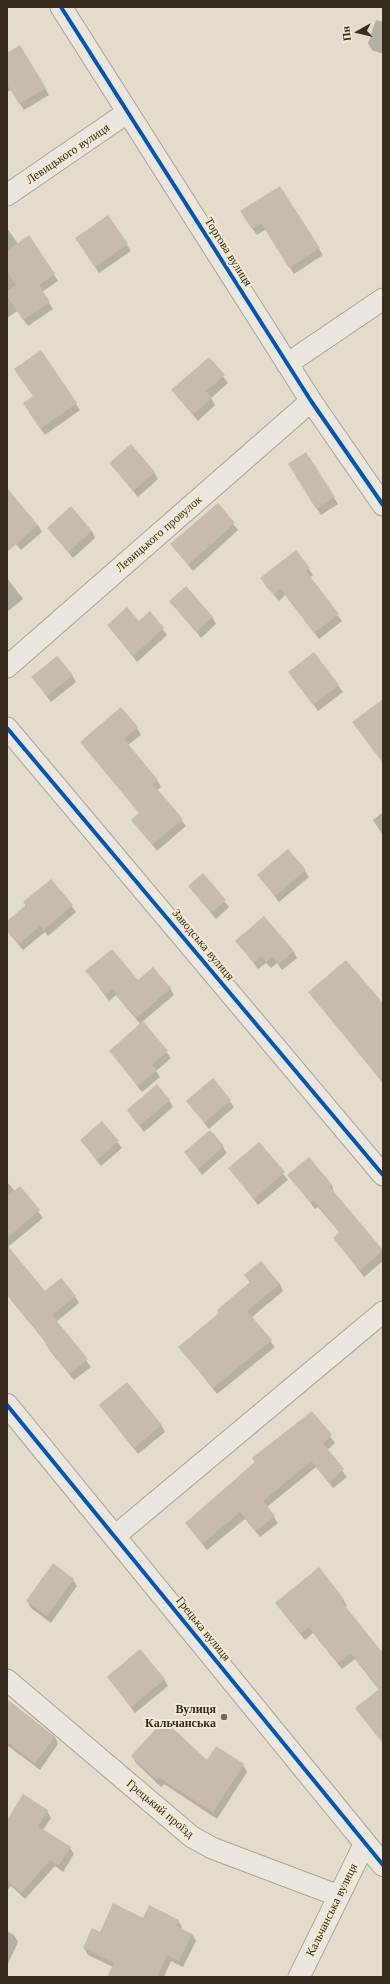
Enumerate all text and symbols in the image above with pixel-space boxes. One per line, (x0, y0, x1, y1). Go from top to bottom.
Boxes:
north arrow (338, 12, 378, 52)
text: Пн (338, 25, 354, 42)
street label: Левицького вулиця (23, 121, 113, 187)
street label: Торгова вулиця (201, 215, 255, 289)
street label: Левицького провулок (113, 493, 205, 575)
street label: Заводська вулиця (169, 906, 237, 984)
street label: Грецька вулиця (173, 1594, 233, 1664)
place label: Вулиця Кальчанська (145, 1703, 216, 1731)
marker: Вулиця Кальчанська (219, 1712, 229, 1722)
street label: Грецький проїзд (123, 1777, 197, 1841)
street label: Кальчанська вулиця (303, 1861, 361, 1959)

